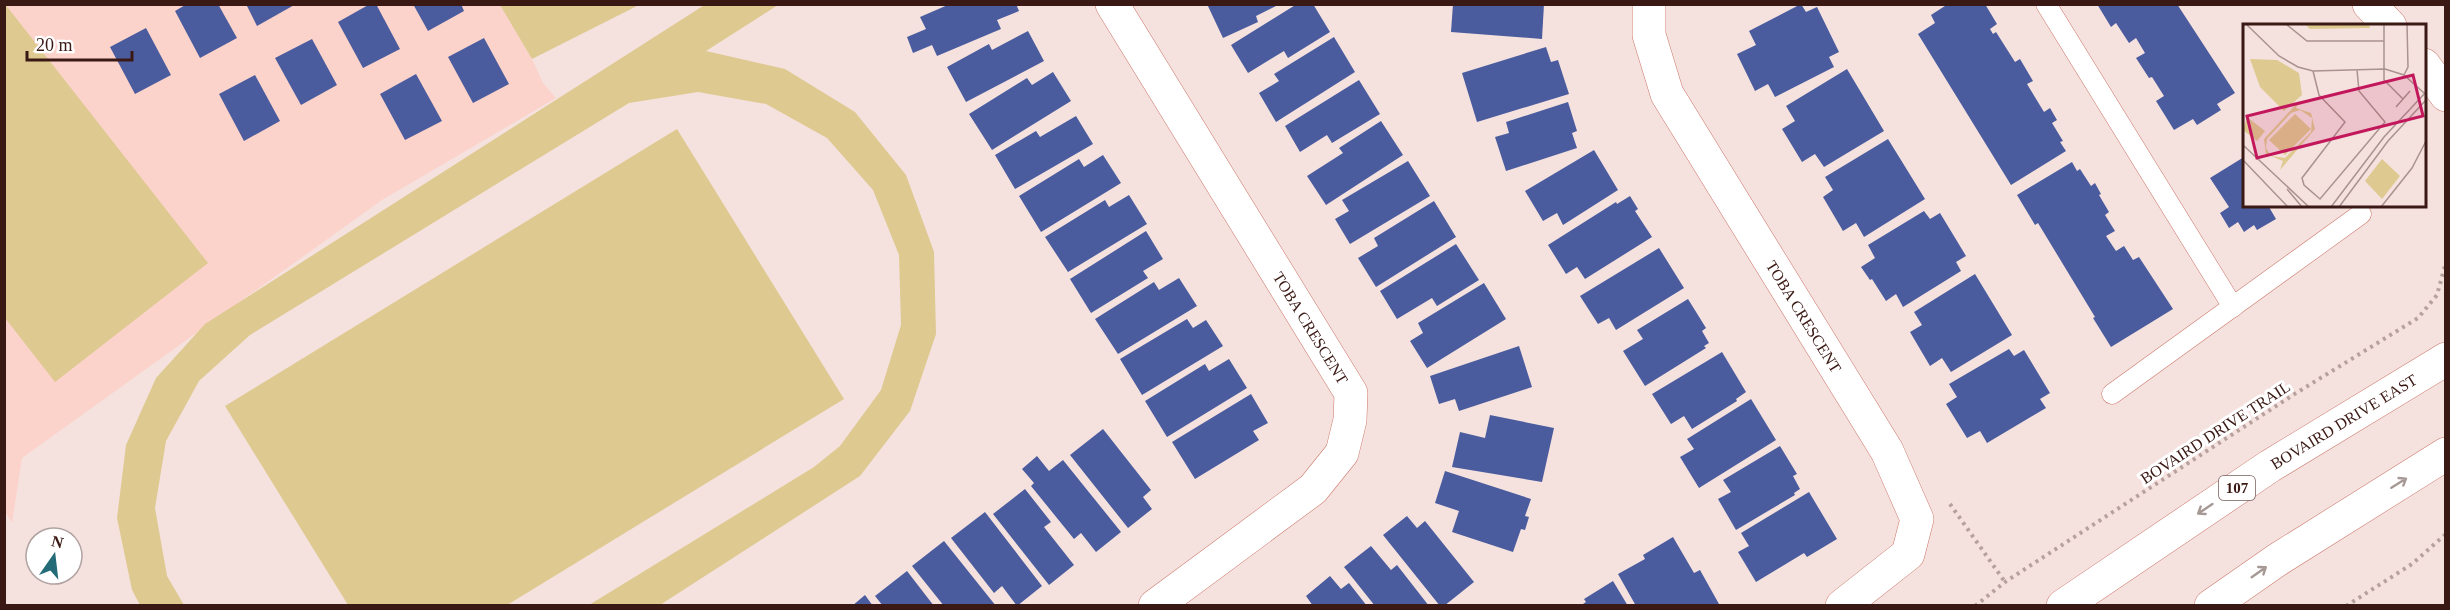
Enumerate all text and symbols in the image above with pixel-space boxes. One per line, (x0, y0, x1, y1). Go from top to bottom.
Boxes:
scale bar (27, 24, 132, 62)
inset map (2243, 24, 2426, 207)
text: 20 m (36, 35, 73, 55)
street label: TOBA CRESCENT (1763, 258, 1845, 376)
street label: TOBA CRESCENT (1270, 269, 1351, 387)
street label: BOVAIRD DRIVE EAST (2268, 371, 2420, 473)
street label: BOVAIRD DRIVE TRAIL (2137, 378, 2293, 487)
road number: 107 (2219, 476, 2255, 500)
one-way arrow (2390, 477, 2407, 489)
one-way arrow (2198, 503, 2214, 515)
north arrow (24, 526, 84, 586)
text: N (50, 532, 66, 552)
one-way arrow (2250, 566, 2267, 578)

